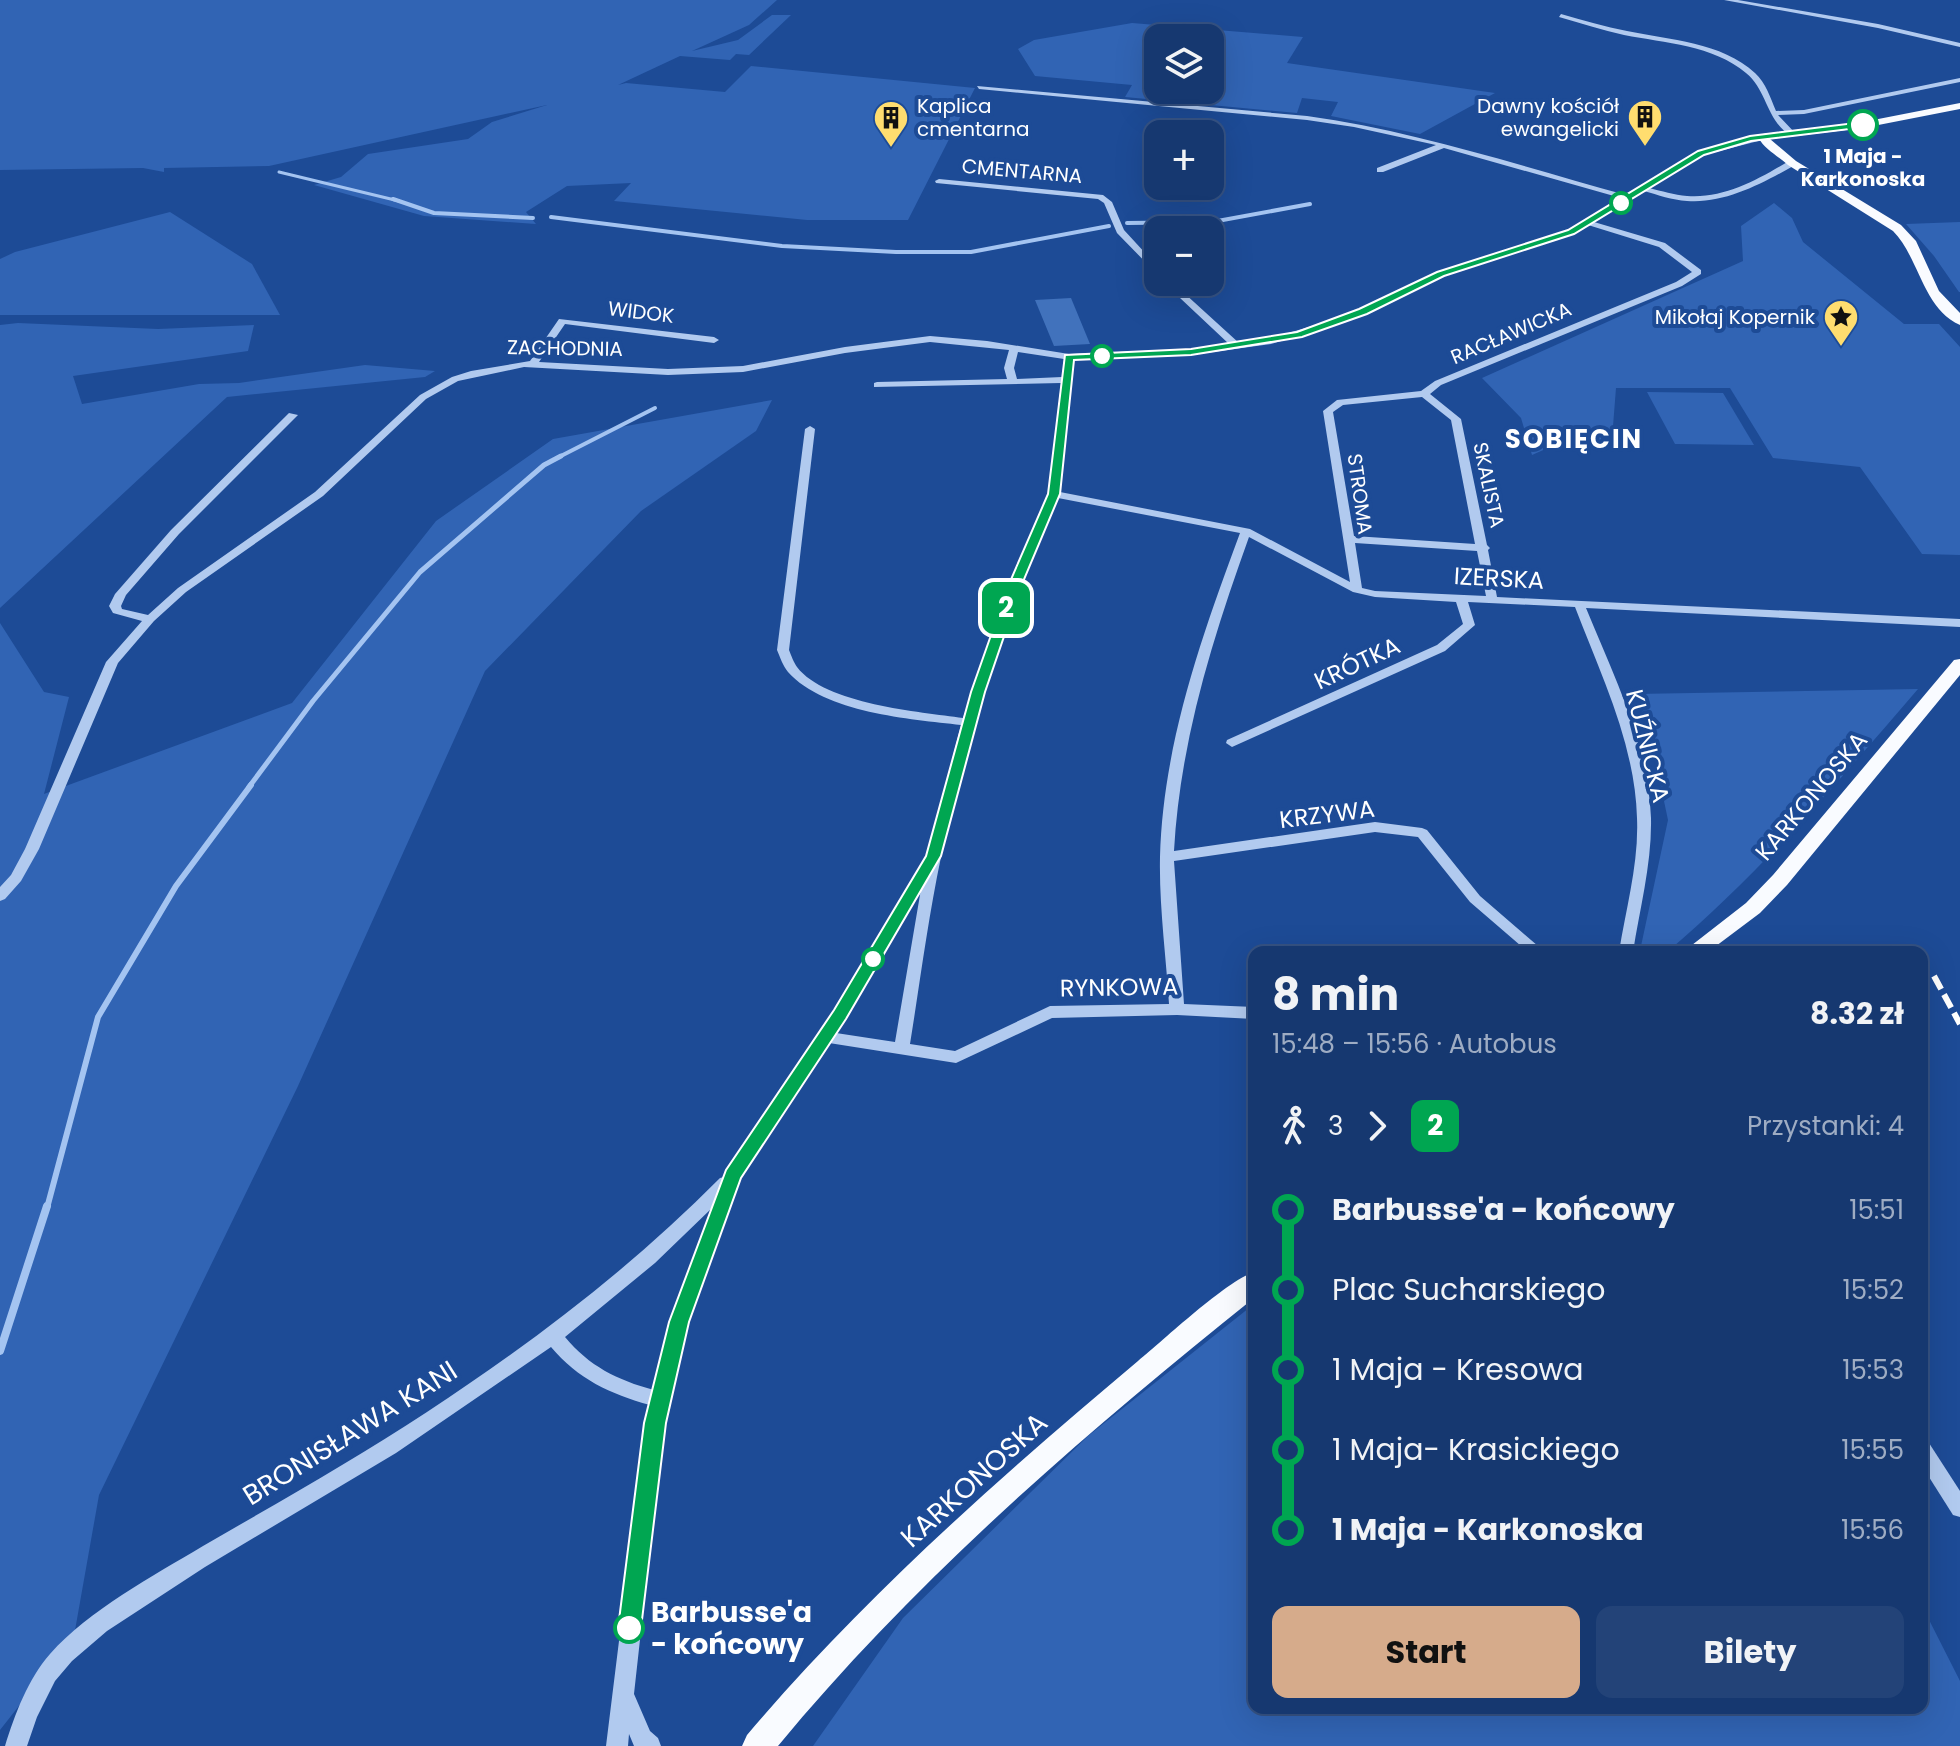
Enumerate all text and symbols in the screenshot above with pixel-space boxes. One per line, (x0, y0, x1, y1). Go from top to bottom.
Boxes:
map controls (1144, 24, 1224, 296)
button: layers (1144, 24, 1224, 104)
place label: Kaplica cmentarna (917, 92, 1030, 143)
place label: Dawny kościół ewangelicki (1477, 92, 1619, 143)
building icon: Dawny kościół ewangelicki (1626, 98, 1664, 148)
building icon: Kaplica cmentarna (872, 99, 910, 149)
marker: 1 Maja - Karkonoska (1848, 110, 1878, 140)
button: + (1144, 120, 1224, 200)
place label: 1 Maja - Karkonoska (1801, 142, 1925, 193)
street label: CMENTARNA (961, 152, 1083, 190)
unlabelled marker (1610, 192, 1632, 214)
button: − (1144, 216, 1224, 296)
street label: WIDOK (606, 294, 676, 330)
street label: RACŁAWICKA (1446, 295, 1576, 371)
place icon: Mikołaj Kopernik (1822, 298, 1860, 348)
place label: Mikołaj Kopernik (1655, 303, 1816, 331)
street label: ZACHODNIA (507, 333, 623, 363)
unlabelled marker (1091, 345, 1113, 367)
district label: SOBIĘCIN (1505, 421, 1643, 457)
street label: SKALISTA (1466, 440, 1512, 530)
street label: STROMA (1340, 452, 1380, 536)
street label: IZERSKA (1453, 559, 1545, 597)
line badge: 2 (980, 582, 1032, 634)
text: 2 (998, 588, 1014, 627)
street label: KRÓTKA (1309, 629, 1405, 697)
street label: KUŹNICKA (1618, 686, 1678, 806)
street label: KARKONOSKA (1747, 725, 1875, 867)
street label: KRZYWA (1278, 792, 1376, 836)
unlabelled marker (862, 948, 884, 970)
text: 8 min (1272, 964, 1399, 1025)
street label: RYNKOWA (1060, 969, 1178, 1005)
text: 8.32 zł (1810, 992, 1904, 1035)
text: 15:48 – 15:56 · Autobus (1272, 1026, 1557, 1062)
icon: walk (1272, 1104, 1316, 1148)
icon: forward (1355, 1104, 1399, 1148)
text: 2 (1427, 1106, 1443, 1145)
text: 3 (1328, 1108, 1343, 1144)
text: Przystanki: 4 (1747, 1108, 1904, 1144)
text: Barbusse'a - końcowy (1332, 1188, 1675, 1231)
text: 15:51 (1849, 1192, 1904, 1228)
text: Plac Sucharskiego (1332, 1268, 1606, 1311)
text: 15:52 (1843, 1272, 1904, 1308)
text: 1 Maja - Kresowa (1332, 1348, 1584, 1391)
street label: BRONISŁAWA KANI (235, 1351, 465, 1515)
text: 15:53 (1842, 1352, 1904, 1388)
street label: KARKONOSKA (892, 1404, 1056, 1556)
text: 1 Maja- Krasickiego (1332, 1428, 1620, 1471)
text: 15:55 (1841, 1432, 1904, 1468)
text: 1 Maja - Karkonoska (1332, 1508, 1644, 1551)
text: 15:56 (1841, 1512, 1904, 1548)
place label: Barbusse'a - końcowy (651, 1593, 812, 1664)
button: Start (1272, 1606, 1580, 1698)
button: Bilety (1596, 1606, 1904, 1698)
marker: Barbusse'a - końcowy (614, 1613, 644, 1643)

